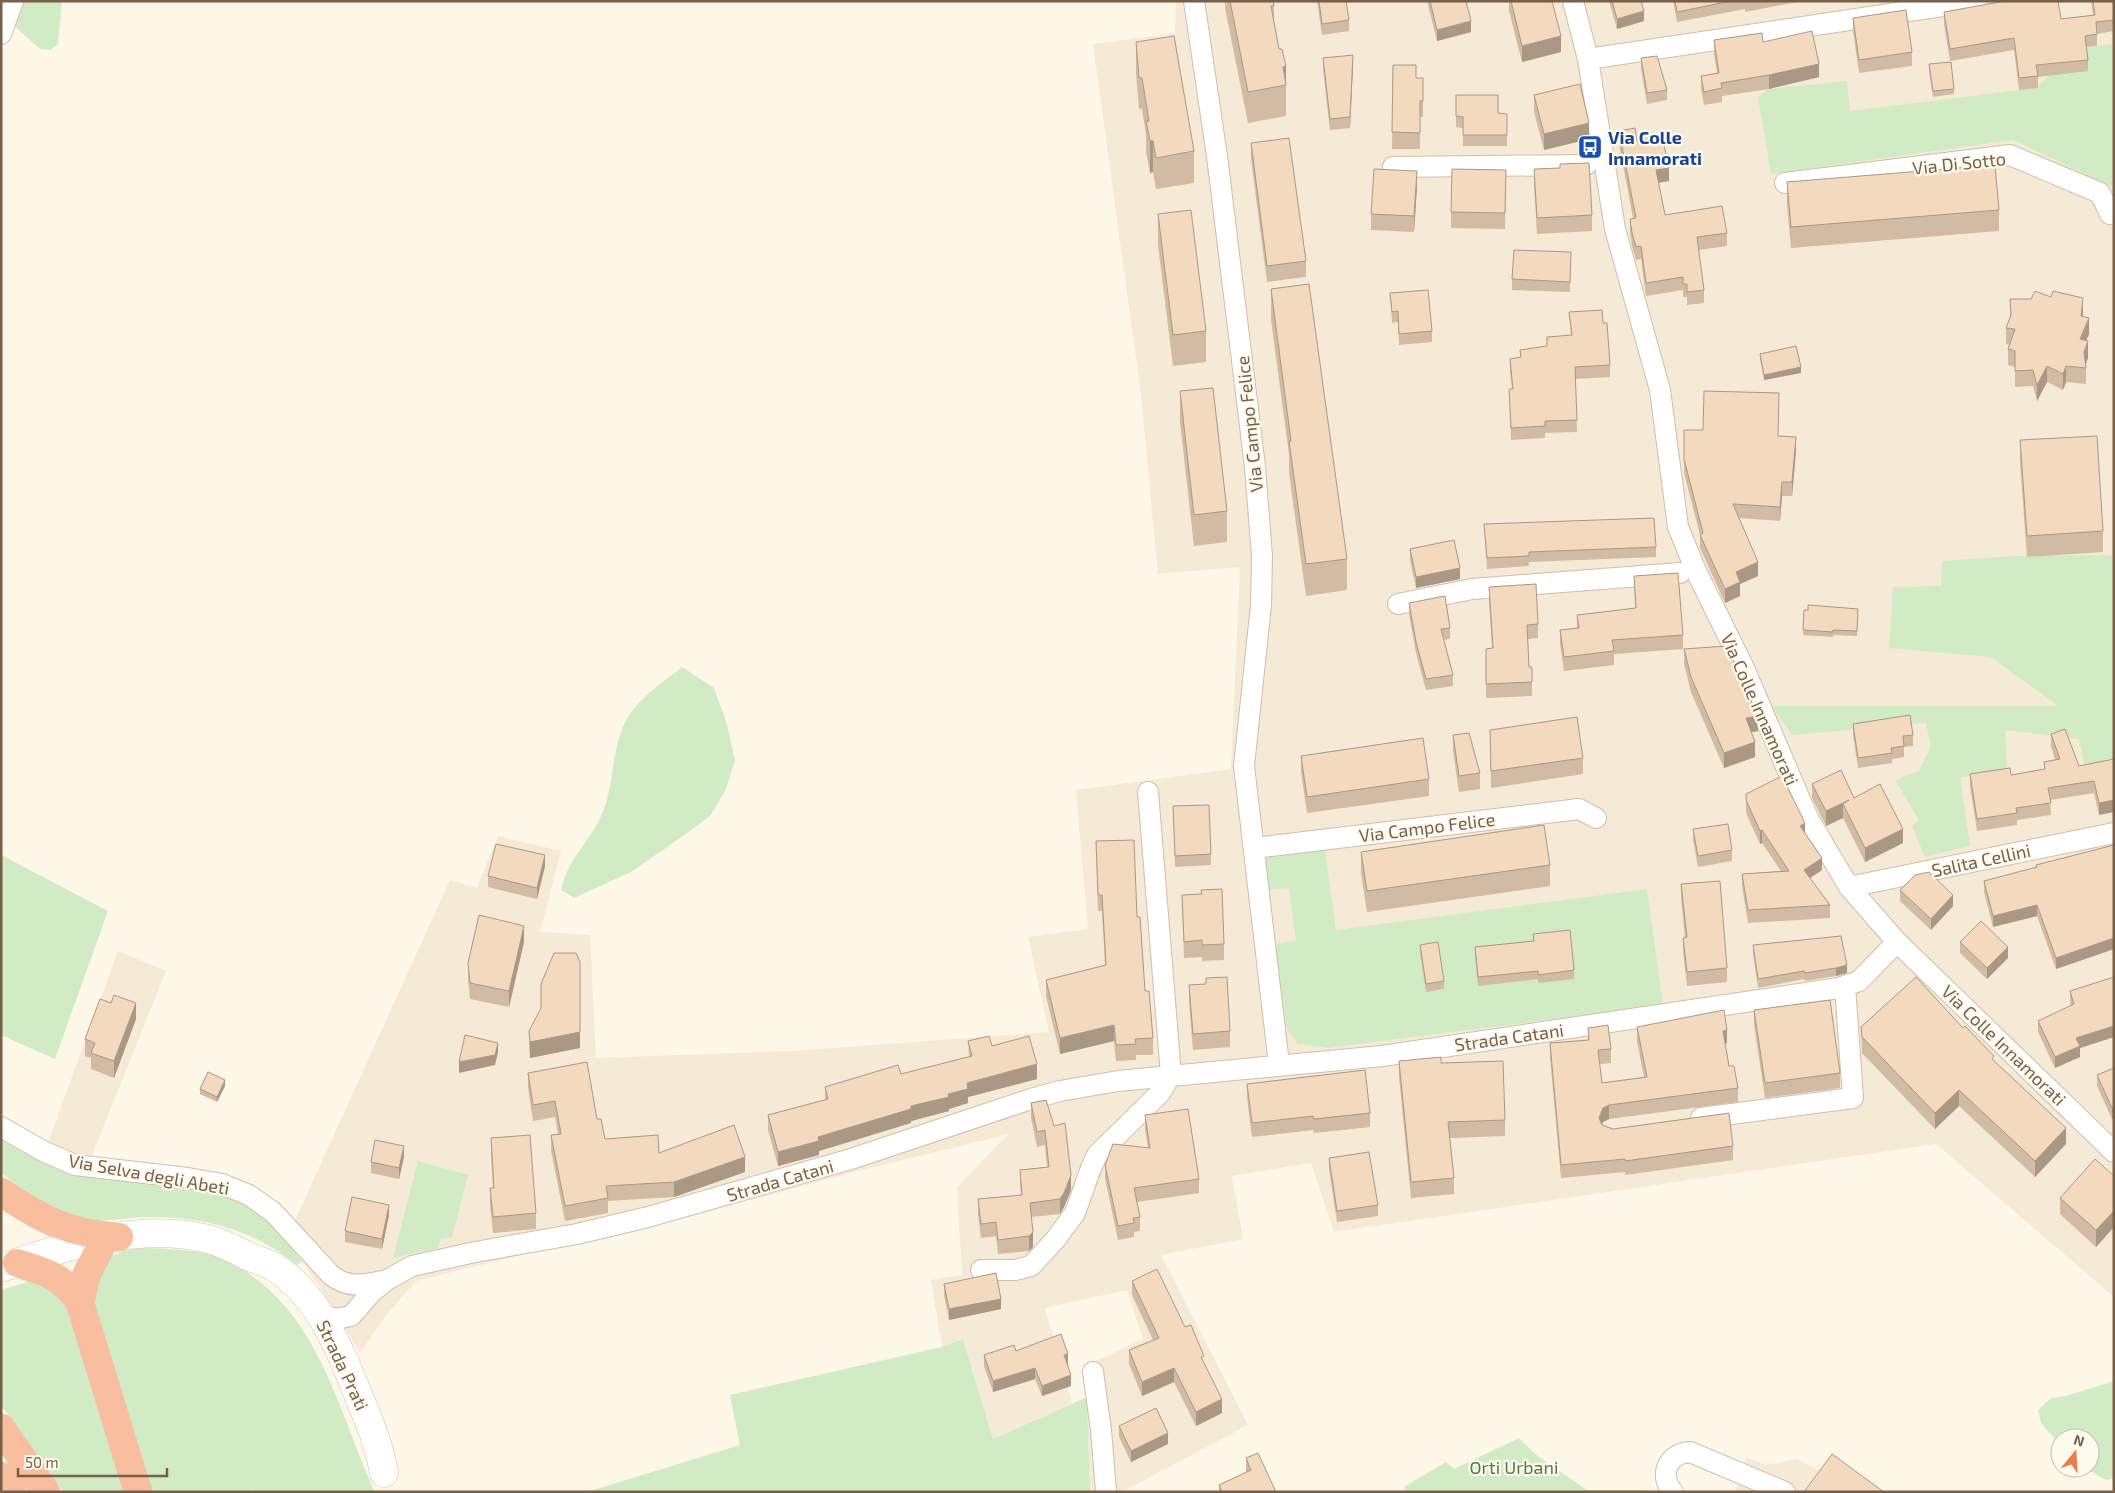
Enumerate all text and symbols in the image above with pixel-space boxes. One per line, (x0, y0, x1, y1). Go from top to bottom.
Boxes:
place label: Via Colle Innamorati (1608, 126, 1702, 169)
bus stop icon: Via Colle Innamorati (1577, 134, 1603, 160)
street label: Via Di Sotto (1911, 147, 2007, 179)
street label: Via Campo Felice (1231, 355, 1267, 493)
street label: Via Colle Innamorati (1717, 630, 1803, 788)
street label: Via Campo Felice (1358, 808, 1496, 846)
street label: Salita Cellini (1930, 839, 2032, 881)
street label: Via Colle Innamorati (1937, 980, 2071, 1110)
street label: Strada Catani (1453, 1018, 1565, 1056)
street label: Via Selva degli Abeti (67, 1149, 231, 1199)
street label: Strada Catani (724, 1154, 836, 1206)
street label: Strada Prati (312, 1316, 374, 1414)
north arrow (2050, 1428, 2100, 1478)
text: N (2072, 1431, 2087, 1450)
scale bar (18, 1446, 166, 1478)
text: 50 m (25, 1453, 59, 1471)
park label: Orti Urbani (1470, 1456, 1558, 1478)

